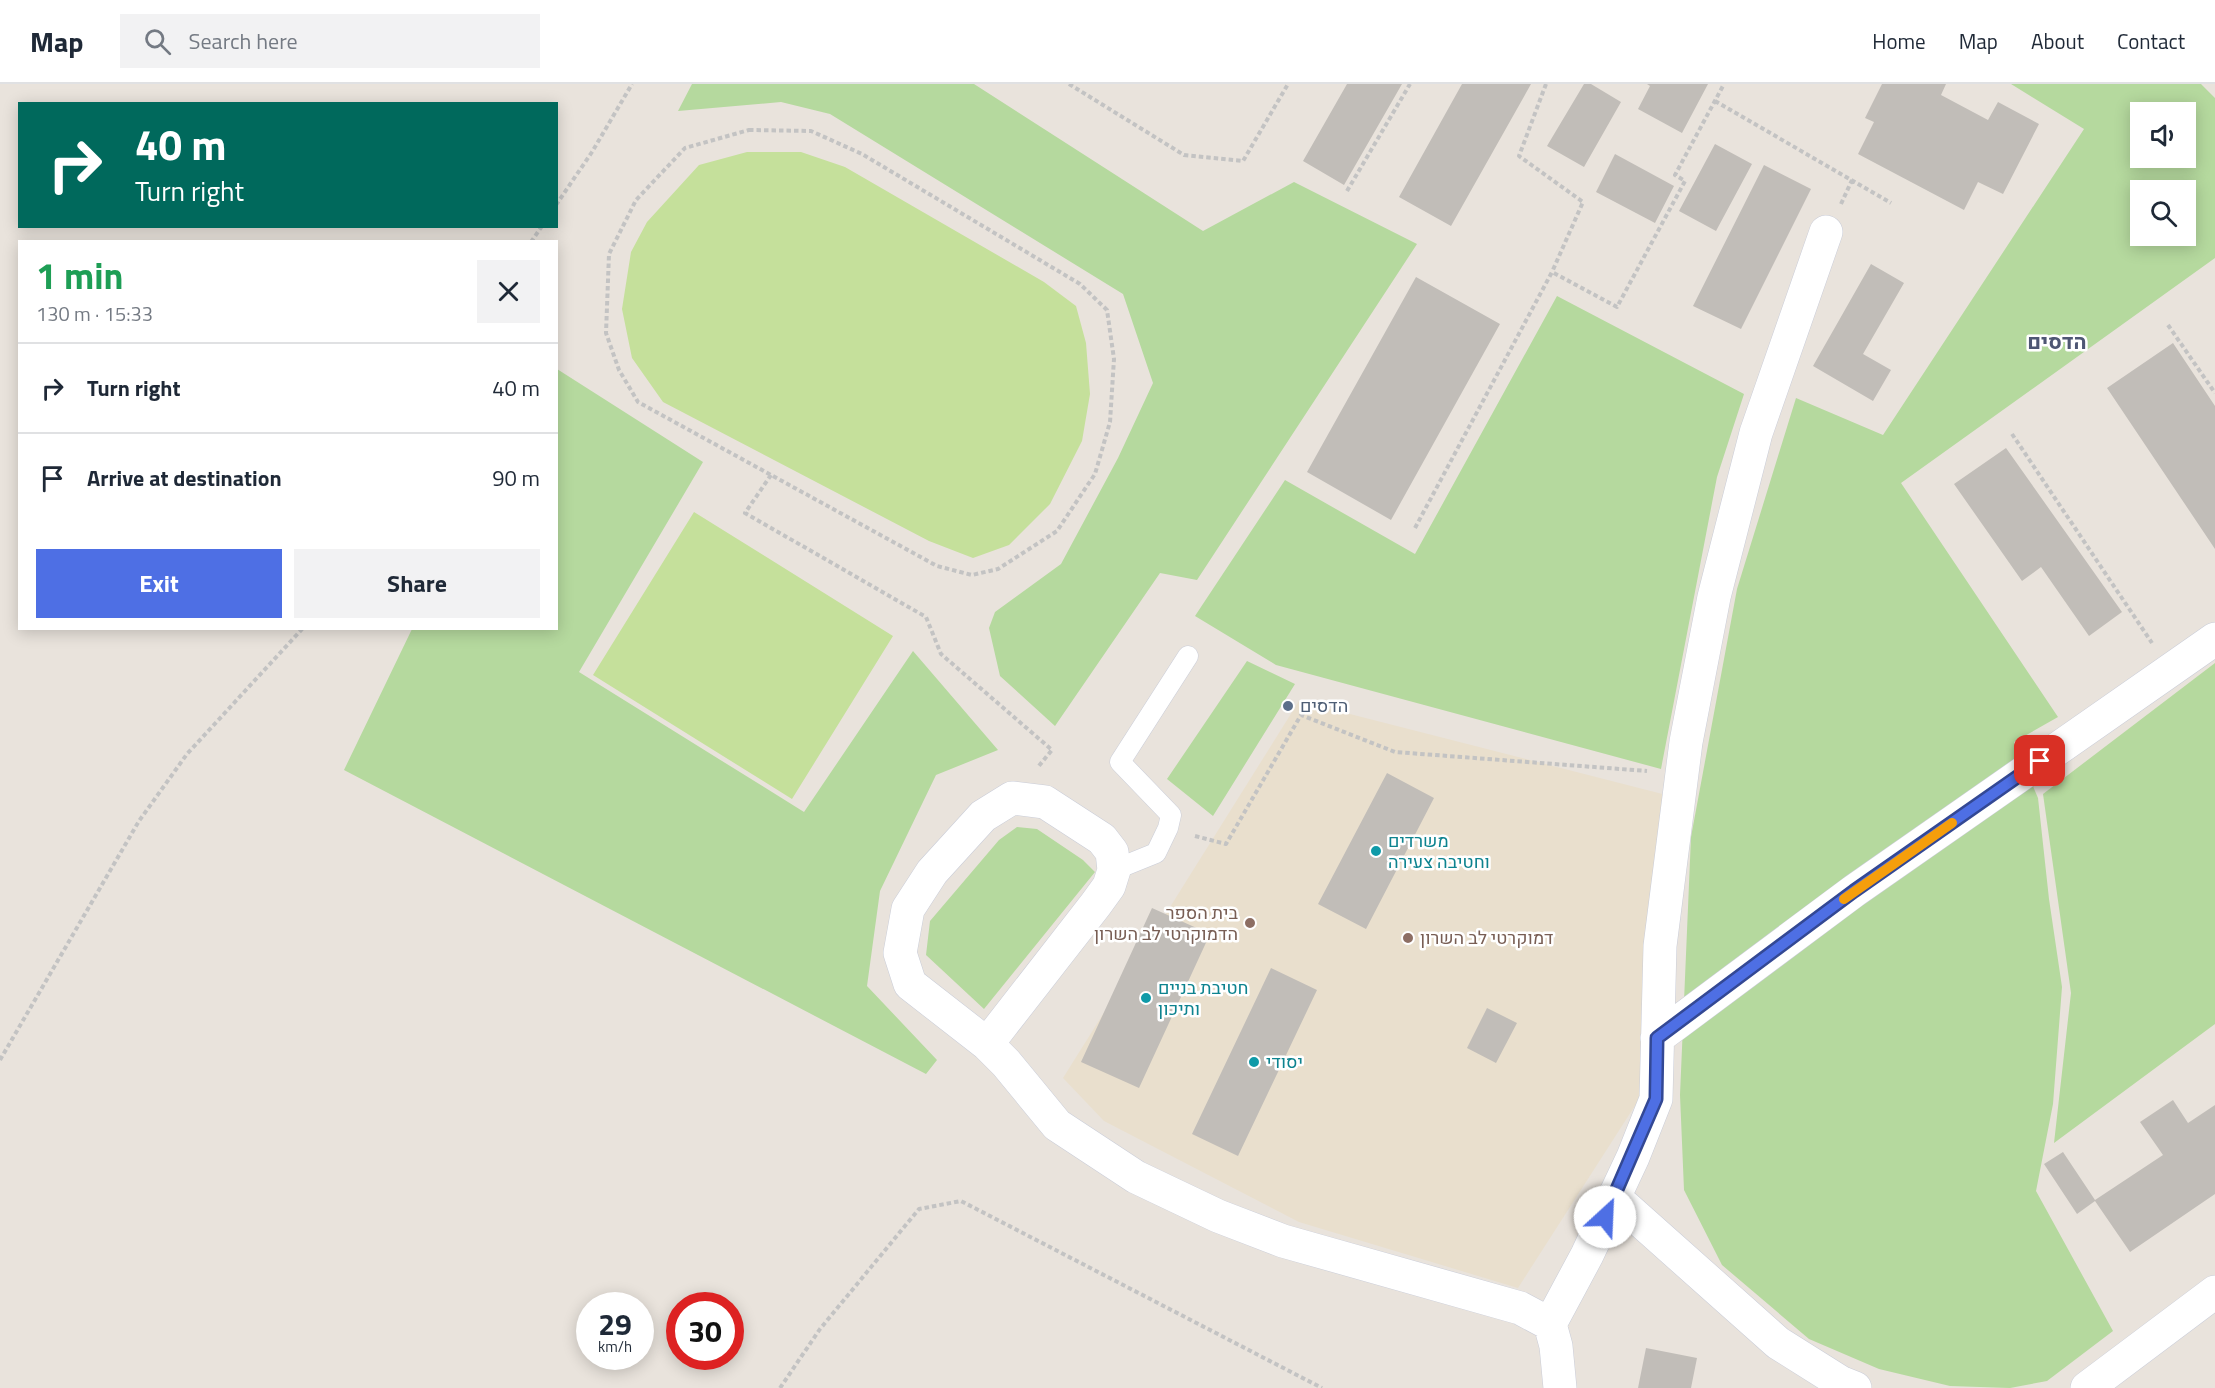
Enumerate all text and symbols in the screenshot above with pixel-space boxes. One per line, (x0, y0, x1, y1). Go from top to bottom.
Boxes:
search box (120, 14, 540, 68)
text: Map (30, 20, 84, 63)
text: Search here (189, 24, 298, 58)
icon: search (141, 25, 174, 58)
text: Home (1872, 25, 1926, 57)
text: Map (1959, 25, 1998, 57)
text: About (2031, 25, 2084, 57)
text: Contact (2117, 25, 2185, 57)
map controls (2130, 102, 2196, 246)
button: sound (2130, 102, 2196, 168)
text: 40 m (135, 112, 227, 176)
icon: right (36, 126, 114, 204)
text: Turn right (135, 170, 244, 211)
button: search (2130, 180, 2196, 246)
text: 1 min (36, 248, 123, 303)
button: close (477, 260, 540, 323)
text: 130 m · 15:33 (36, 298, 153, 329)
district label: הדסים (2027, 325, 2087, 357)
text: Turn right (87, 371, 181, 405)
text: 40 m (492, 371, 540, 405)
icon: right (36, 372, 69, 405)
text: Arrive at destination (87, 461, 282, 495)
text: 90 m (492, 461, 540, 495)
icon: arrive (36, 462, 69, 495)
button: Exit (36, 549, 282, 618)
button: Share (294, 549, 540, 618)
place label: הדסים (1300, 692, 1348, 719)
marker: הדסים (1281, 699, 1295, 713)
pin (2014, 735, 2065, 786)
icon: arrive (2023, 744, 2056, 777)
place label: משרדים וחטיבה צעירה (1388, 827, 1490, 875)
marker: משרדים וחטיבה צעירה (1369, 844, 1383, 858)
place label: בית הספר הדמוקרטי לב השרון (1094, 899, 1239, 947)
marker: בית הספר הדמוקרטי לב השרון (1243, 916, 1257, 930)
place label: דמוקרטי לב השרון (1420, 924, 1554, 951)
marker: דמוקרטי לב השרון (1401, 931, 1415, 945)
place label: חטיבת בניים ותיכון (1158, 974, 1248, 1022)
marker: חטיבת בניים ותיכון (1139, 991, 1153, 1005)
place label: יסודי (1266, 1048, 1303, 1075)
marker: יסודי (1247, 1055, 1261, 1069)
position arrow (1573, 1185, 1637, 1249)
speed limit sign: 30 (666, 1292, 744, 1370)
text: 29 (598, 1301, 632, 1347)
text: km/h (598, 1335, 632, 1358)

